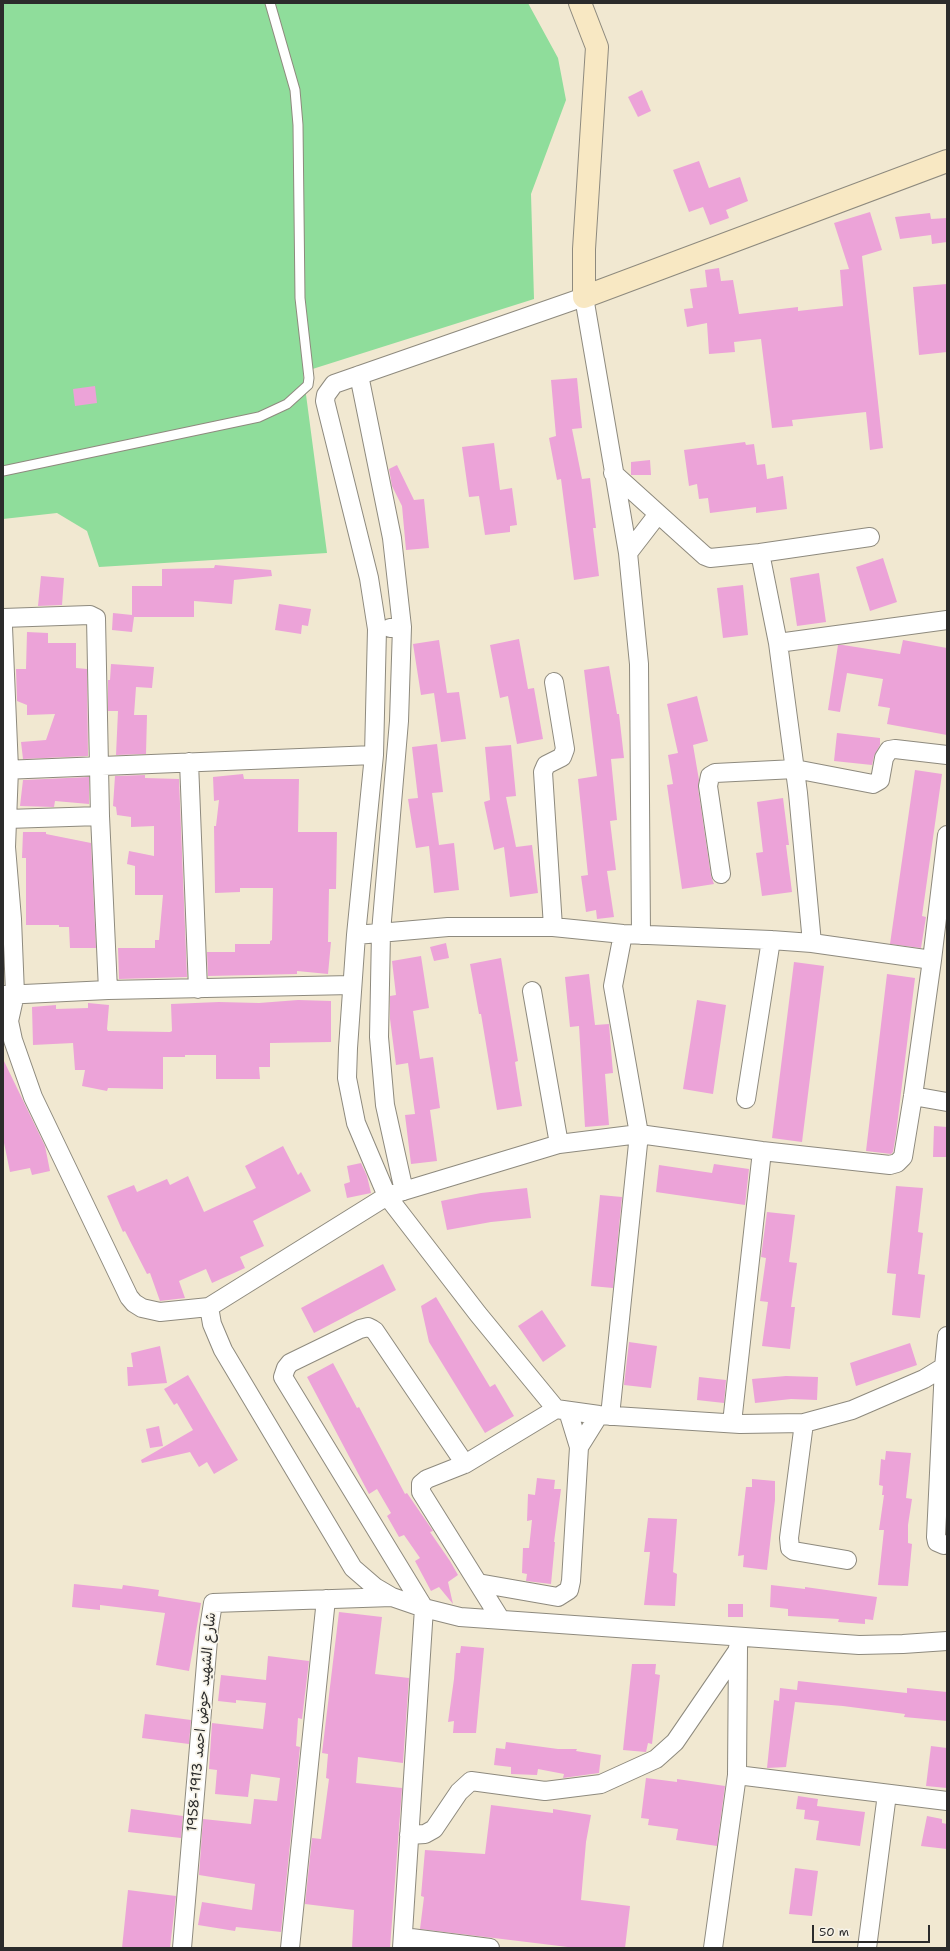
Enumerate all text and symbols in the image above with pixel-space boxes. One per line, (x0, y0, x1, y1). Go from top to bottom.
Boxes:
street label: شارع الشهيد حوض احمد 1913-1958 (184, 1612, 220, 1832)
scale bar (814, 1917, 932, 1943)
text: 50 m (819, 1924, 849, 1940)

